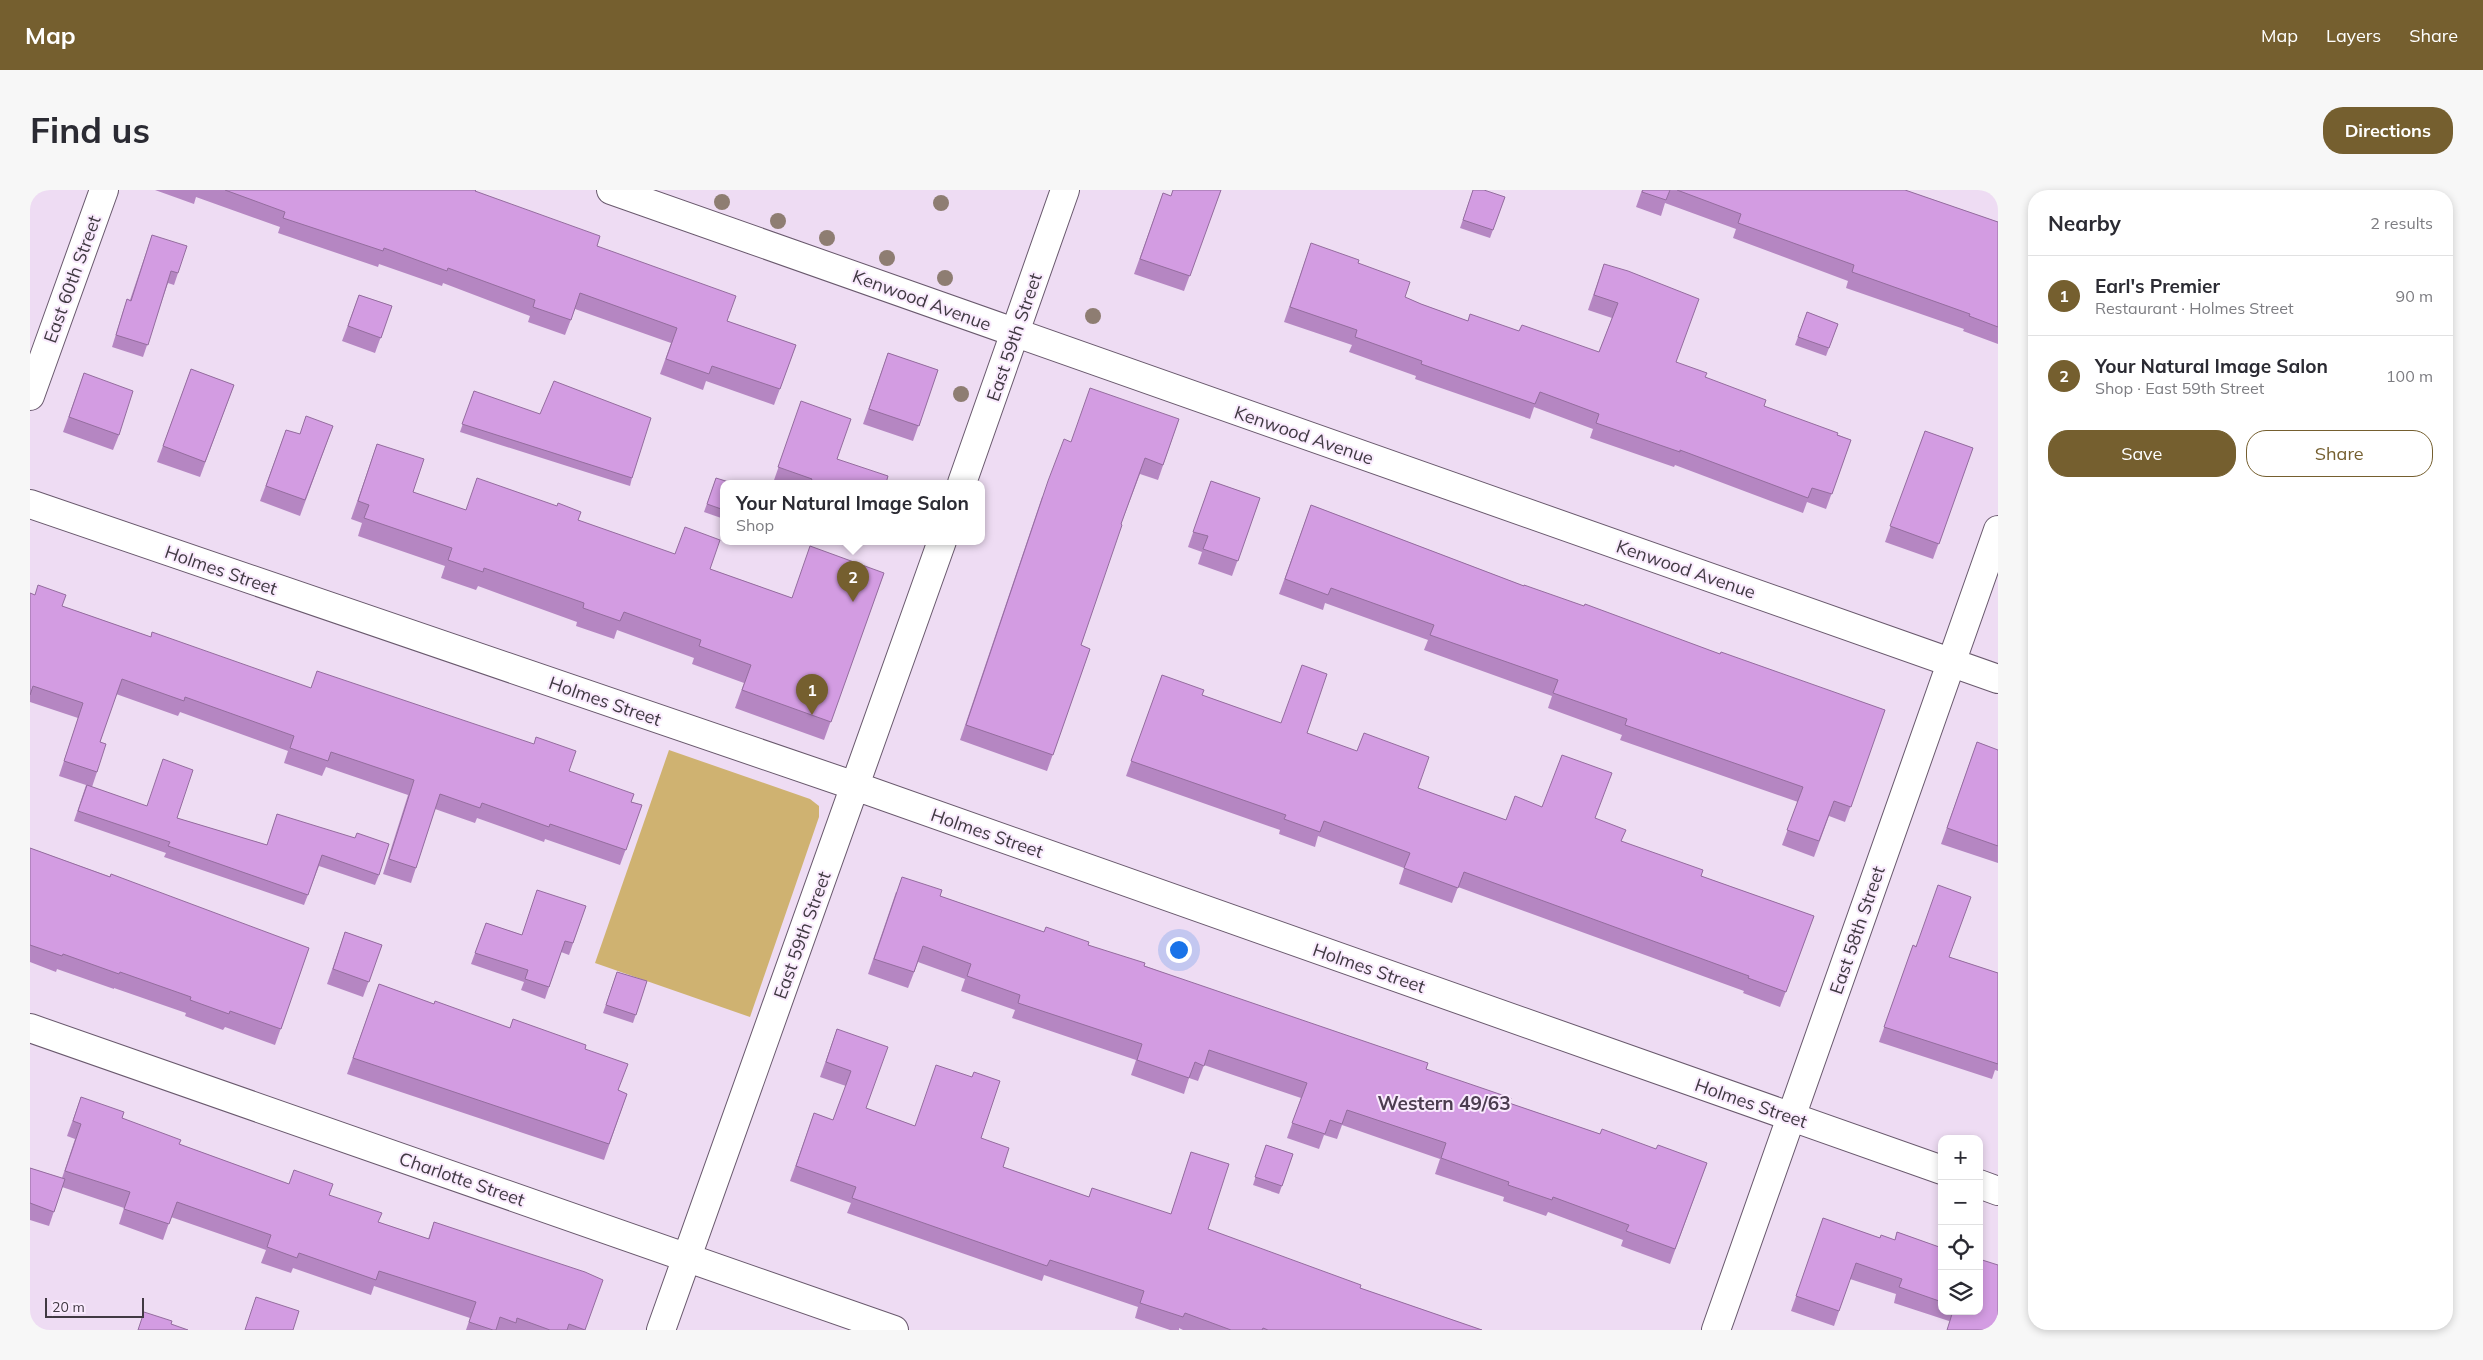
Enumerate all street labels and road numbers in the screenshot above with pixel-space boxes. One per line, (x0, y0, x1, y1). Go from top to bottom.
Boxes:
street label: East 60th Street (38, 212, 106, 346)
street label: Kenwood Avenue (850, 264, 994, 336)
street label: East 59th Street (981, 270, 1047, 404)
street label: Kenwood Avenue (1231, 400, 1377, 470)
street label: Kenwood Avenue (1613, 534, 1759, 604)
street label: Holmes Street (162, 540, 280, 600)
street label: Holmes Street (546, 671, 664, 731)
street label: Holmes Street (928, 803, 1046, 863)
street label: East 58th Street (1824, 863, 1890, 997)
street label: East 59th Street (768, 868, 836, 1002)
street label: Holmes Street (1310, 938, 1428, 998)
street label: Holmes Street (1692, 1073, 1810, 1133)
street label: Charlotte Street (396, 1147, 528, 1211)

